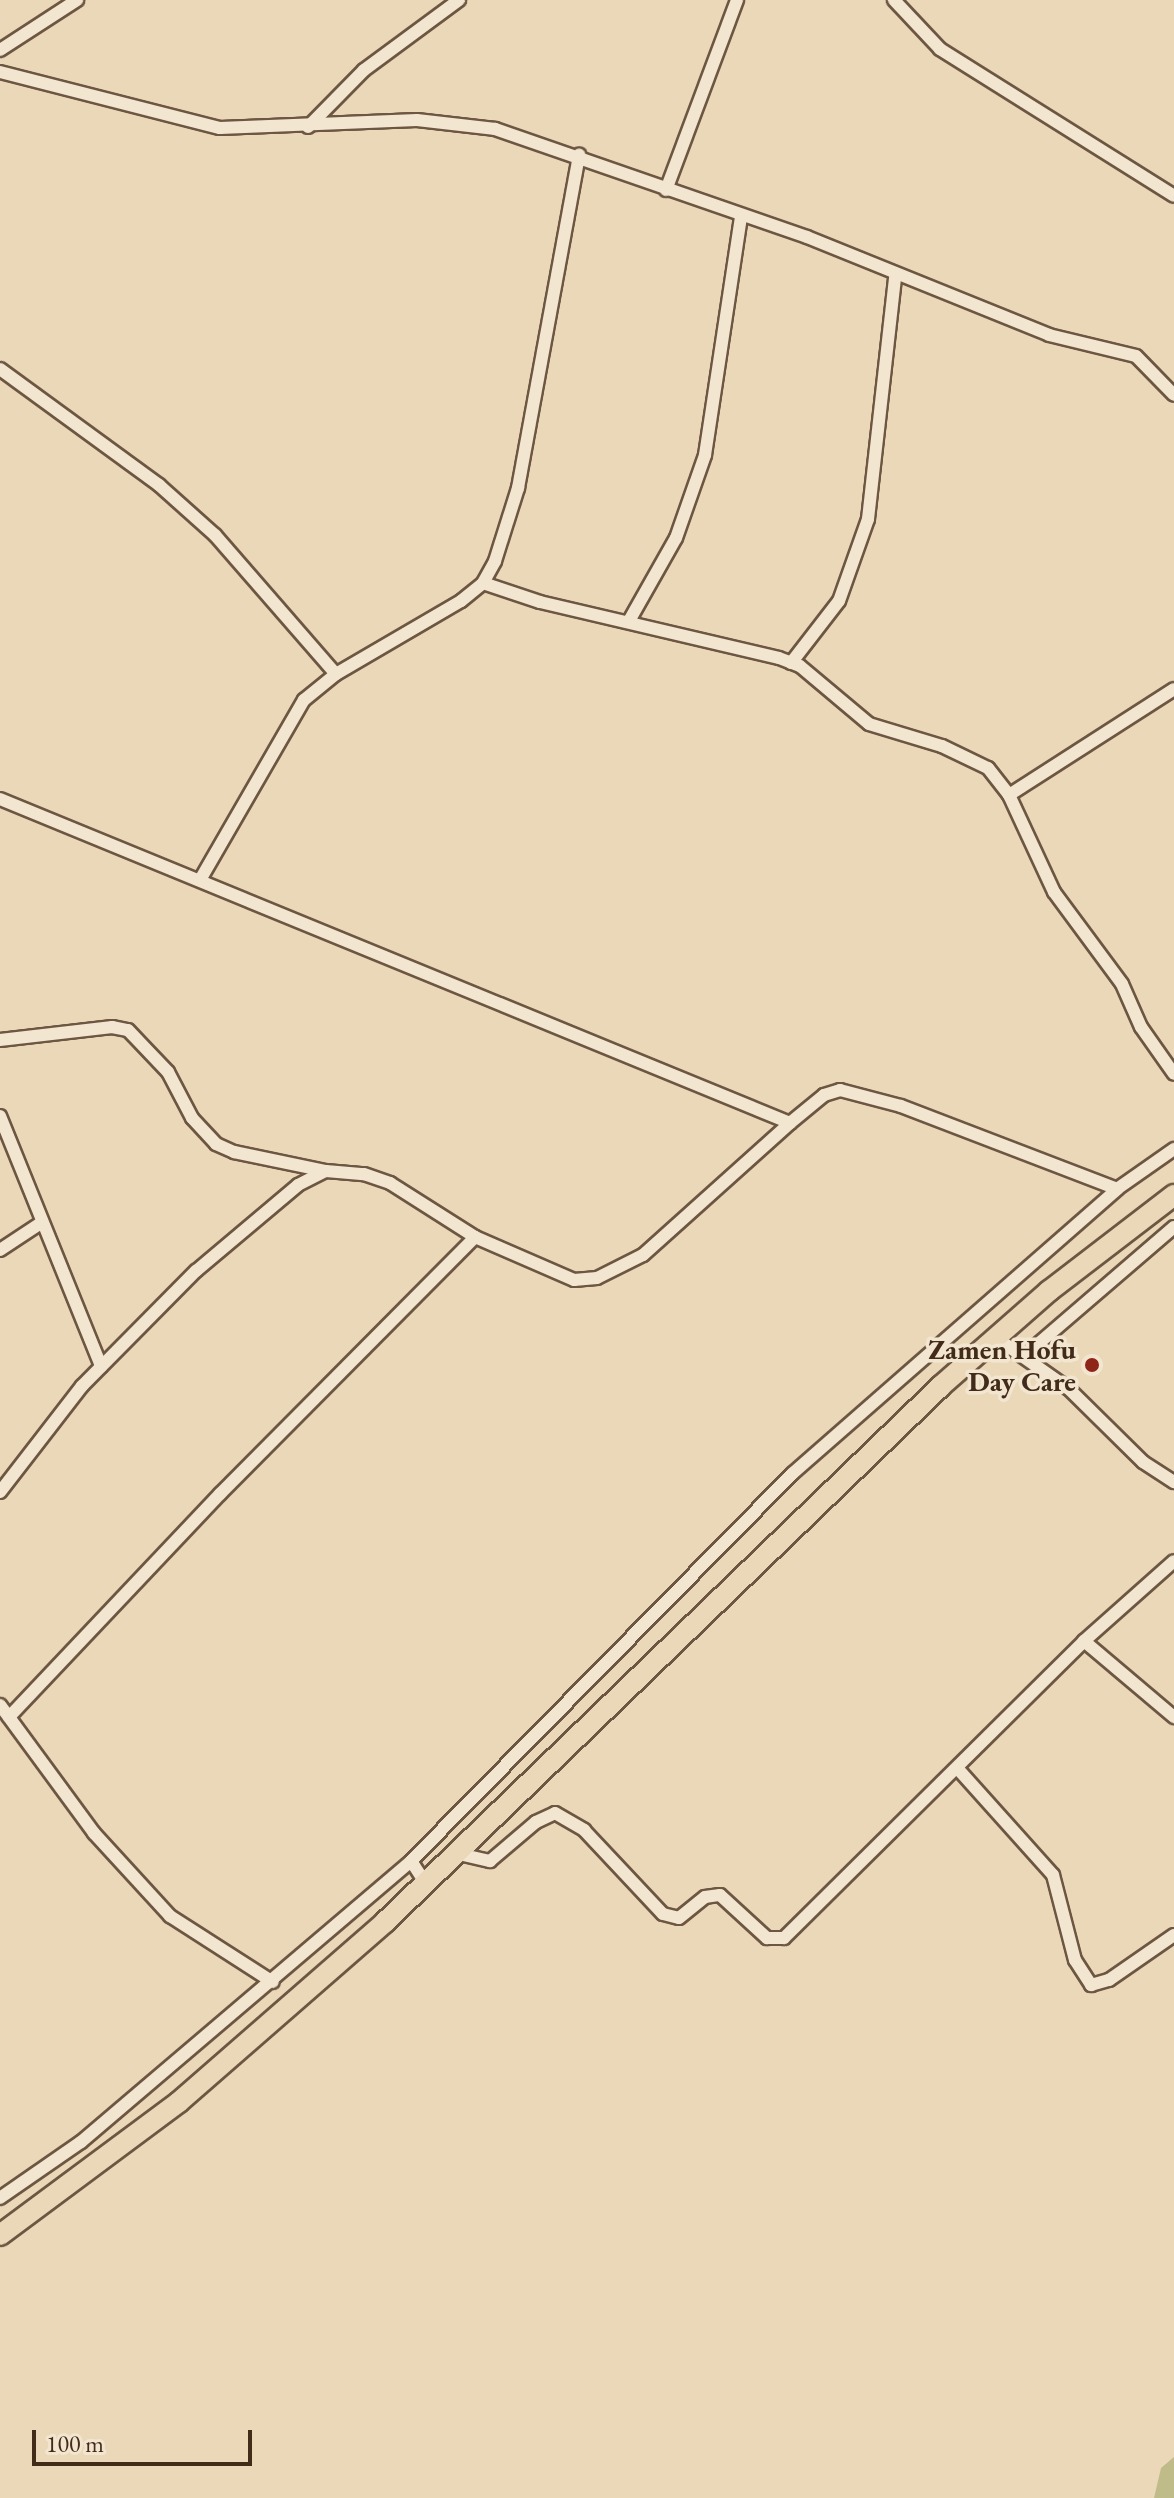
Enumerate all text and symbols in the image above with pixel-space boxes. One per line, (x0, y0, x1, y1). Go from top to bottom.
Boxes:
place label: Zamen Hofu Day Care (928, 1332, 1076, 1398)
marker: Zamen Hofu Day Care (1083, 1356, 1101, 1374)
scale bar (36, 2414, 256, 2464)
text: 100 m (46, 2428, 104, 2459)

